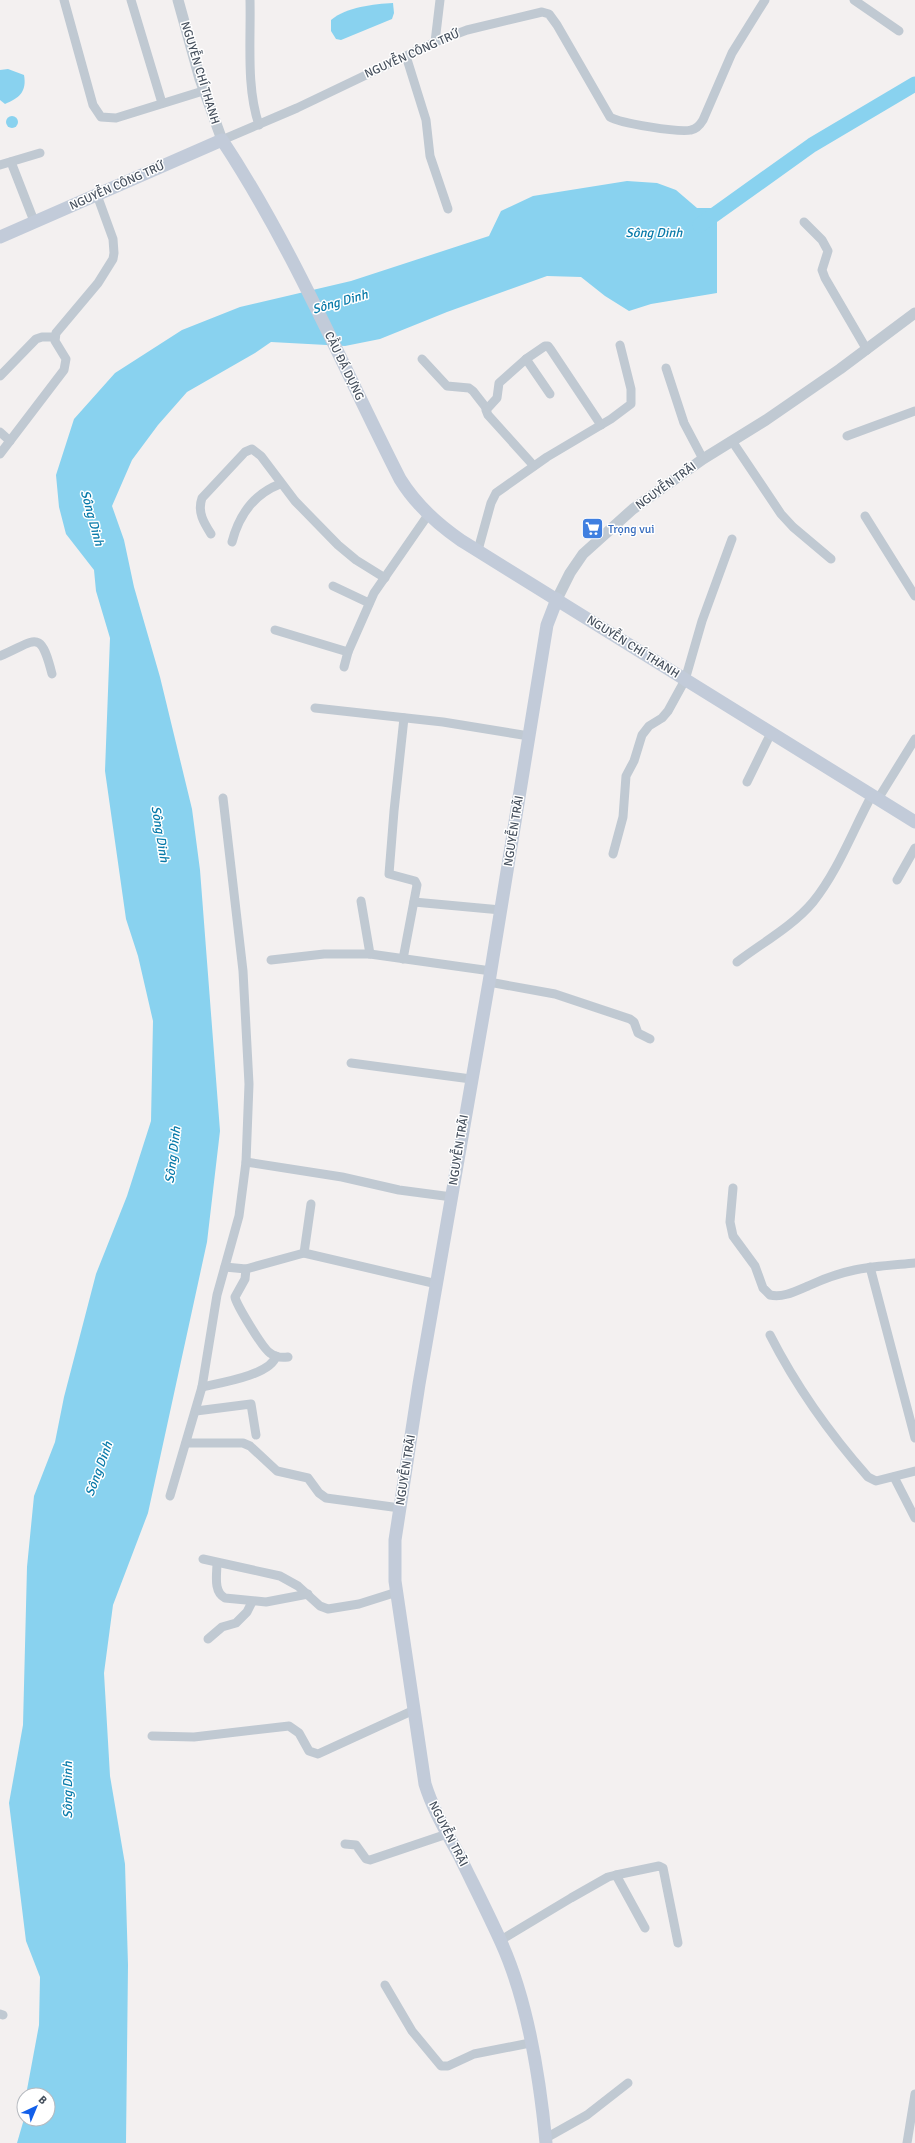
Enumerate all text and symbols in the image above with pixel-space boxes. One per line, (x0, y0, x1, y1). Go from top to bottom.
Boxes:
street label: NGUYỄN CHÍ THANH (177, 20, 224, 126)
street label: NGUYỄN CÔNG TRỨ (362, 25, 462, 82)
street label: NGUYỄN CÔNG TRỨ (67, 157, 167, 214)
water label: Sông Dinh (626, 225, 683, 241)
water label: Sông Dinh (310, 286, 370, 318)
street label: CẦU ĐÁ DỰNG (321, 328, 369, 403)
street label: NGUYỄN TRÃI (632, 458, 699, 513)
water label: Sông Dinh (77, 488, 107, 548)
supermarket icon: Trọng vui (579, 516, 605, 542)
place label: Trọng vui (608, 522, 655, 537)
street label: NGUYỄN CHÍ THANH (584, 612, 683, 682)
street label: NGUYỄN TRÃI (500, 794, 527, 867)
water label: Sông Dinh (148, 805, 172, 864)
street label: NGUYỄN TRÃI (445, 1113, 472, 1186)
water label: Sông Dinh (162, 1125, 185, 1184)
street label: NGUYỄN TRÃI (392, 1433, 419, 1506)
water label: Sông Dinh (82, 1439, 117, 1498)
water label: Sông Dinh (60, 1761, 76, 1818)
street label: NGUYỄN TRÃI (425, 1798, 472, 1869)
north arrow (16, 2087, 56, 2127)
text: B (36, 2093, 50, 2107)

